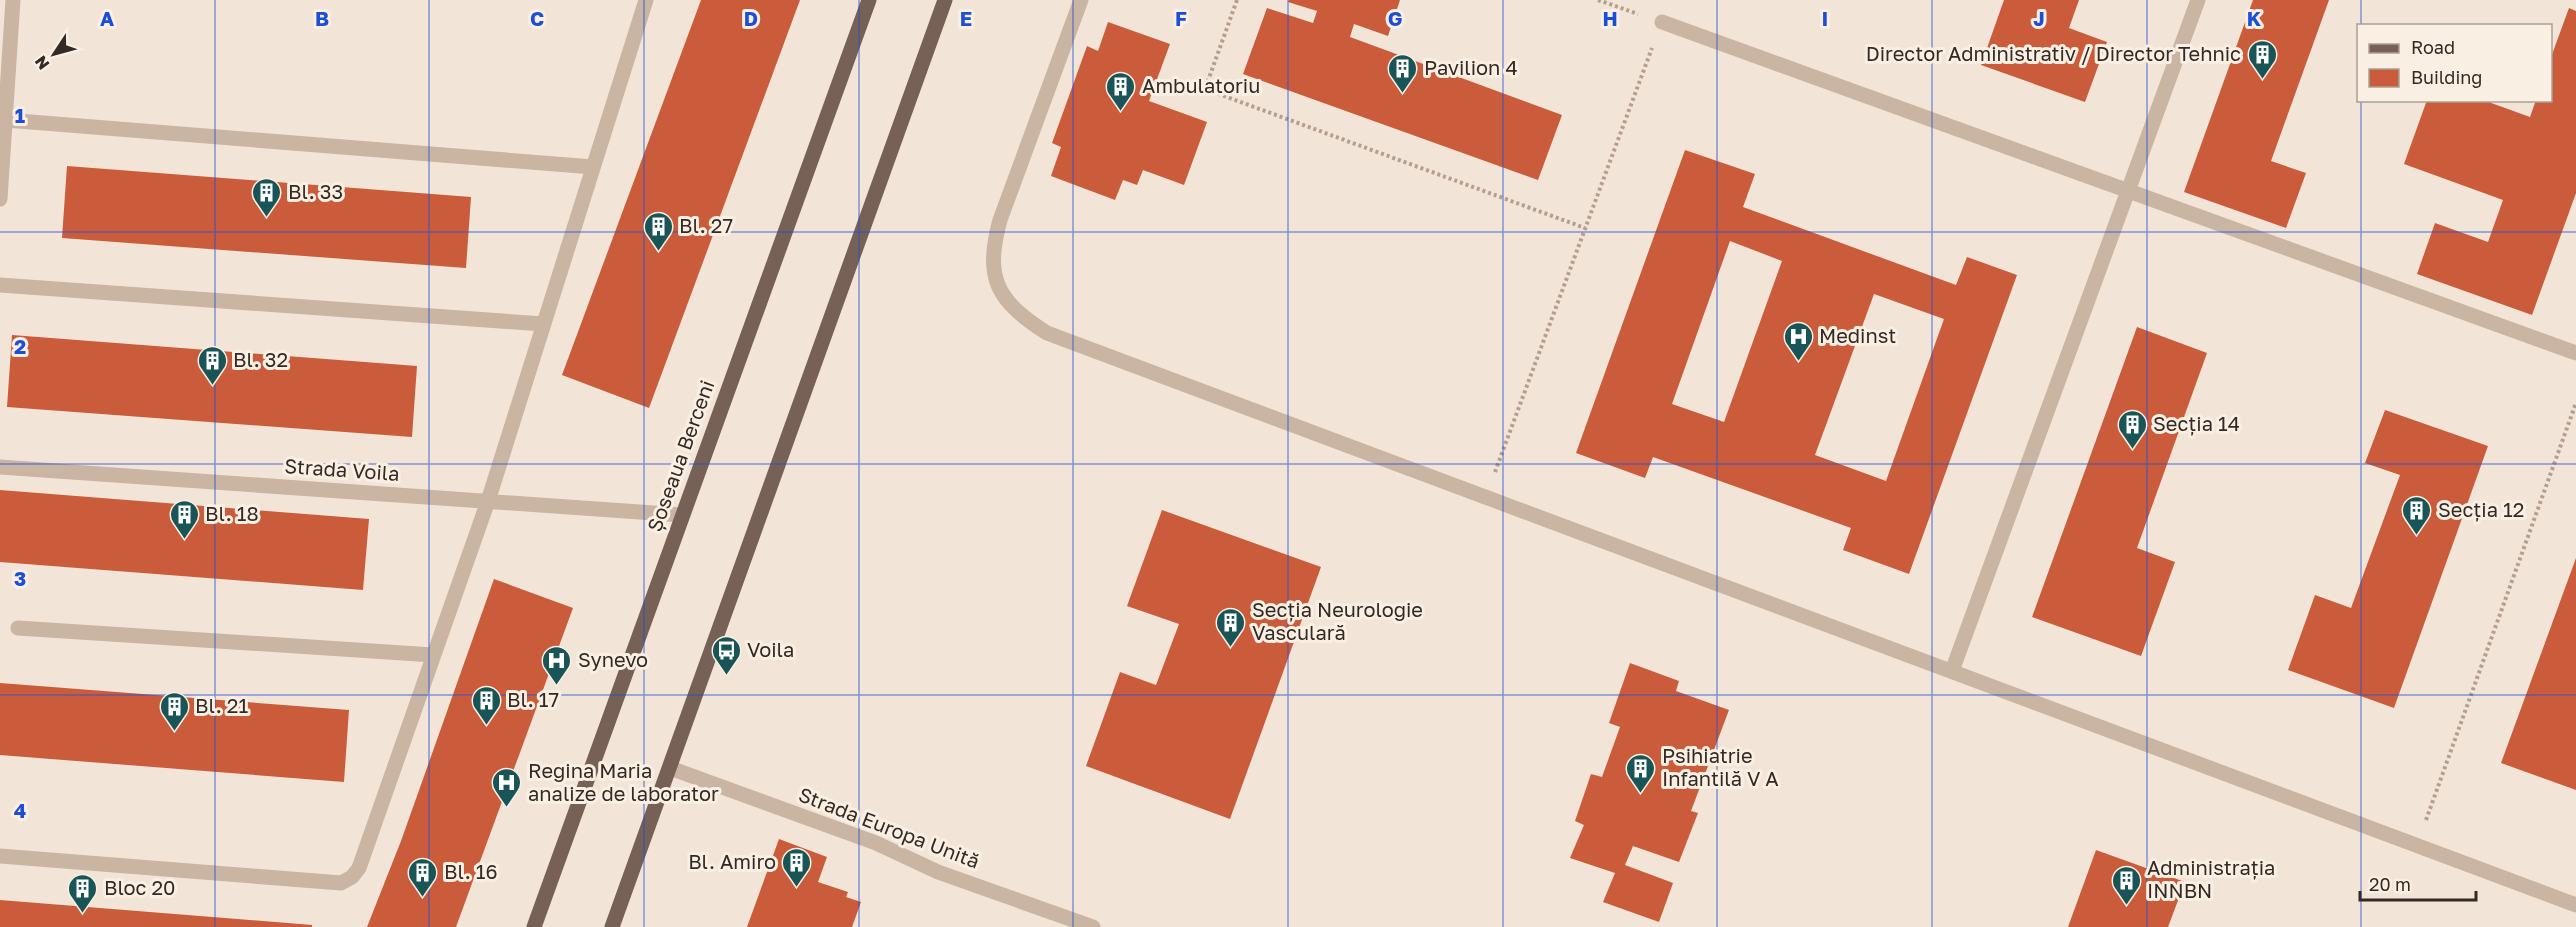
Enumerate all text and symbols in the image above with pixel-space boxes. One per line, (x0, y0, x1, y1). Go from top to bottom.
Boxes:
text: A (100, 6, 114, 30)
text: B (315, 6, 329, 30)
text: C (530, 6, 544, 30)
text: D (744, 6, 758, 30)
text: E (960, 6, 972, 30)
text: F (1175, 6, 1187, 30)
text: G (1388, 6, 1402, 30)
text: H (1602, 6, 1618, 30)
text: I (1822, 6, 1828, 30)
text: J (2033, 6, 2045, 30)
text: K (2247, 6, 2262, 30)
north arrow (24, 24, 84, 84)
legend (2357, 24, 2552, 102)
text: Road (2411, 36, 2455, 58)
building icon: Director Administrativ / Director Tehnic (2246, 38, 2278, 80)
place label: Director Administrativ / Director Tehnic (1866, 41, 2241, 65)
text: N (30, 52, 54, 74)
building icon: Pavilion 4 (1387, 52, 1419, 94)
place label: Pavilion 4 (1424, 55, 1518, 79)
text: Building (2411, 66, 2482, 88)
building icon: Ambulatoriu (1105, 70, 1137, 112)
place label: Ambulatoriu (1142, 73, 1260, 97)
text: 1 (15, 103, 25, 127)
building icon: Bl. 33 (251, 176, 283, 218)
place label: Bl. 33 (288, 179, 343, 203)
building icon: Bl. 27 (642, 210, 674, 252)
place label: Bl. 27 (679, 213, 733, 237)
hospital icon: Medinst (1782, 320, 1814, 362)
place label: Medinst (1819, 323, 1896, 347)
text: 2 (14, 334, 26, 358)
building icon: Bl. 32 (196, 344, 228, 386)
place label: Bl. 32 (233, 347, 288, 371)
street label: Șoseaua Berceni (642, 377, 720, 535)
building icon: Secția 14 (2116, 408, 2148, 450)
place label: Secția 14 (2153, 411, 2240, 436)
street label: Strada Voila (284, 453, 400, 485)
building icon: Secția 12 (2401, 494, 2433, 536)
place label: Secția 12 (2438, 497, 2524, 522)
building icon: Bl. 18 (168, 498, 200, 540)
place label: Bl. 18 (205, 501, 259, 525)
text: 3 (14, 566, 26, 590)
place label: Secția Neurologie Vasculară (1252, 597, 1423, 644)
building icon: Secția Neurologie Vasculară (1215, 606, 1247, 648)
bus stop icon: Voila (710, 634, 742, 676)
place label: Voila (747, 637, 794, 661)
hospital icon: Synevo (541, 644, 573, 686)
place label: Synevo (578, 647, 648, 671)
building icon: Bl. 17 (470, 684, 502, 726)
place label: Bl. 17 (507, 687, 559, 711)
building icon: Bl. 21 (158, 690, 190, 732)
place label: Bl. 21 (195, 693, 248, 717)
place label: Psihiatrie Infantilă V A (1662, 743, 1779, 790)
building icon: Psihiatrie Infantilă V A (1625, 752, 1657, 794)
place label: Regina Maria analize de laborator (528, 758, 719, 805)
hospital icon: Regina Maria analize de laborator (491, 766, 523, 808)
street label: Strada Europa Unită (795, 781, 983, 873)
text: 4 (14, 798, 26, 822)
building icon: Bl. Amiro (781, 846, 813, 888)
place label: Bl. Amiro (688, 849, 776, 873)
place label: Administrația INNBN (2147, 855, 2275, 902)
building icon: Bl. 16 (407, 856, 439, 898)
place label: Bl. 16 (444, 859, 498, 883)
building icon: Administrația INNBN (2110, 864, 2142, 906)
scale bar (2360, 864, 2476, 902)
building icon: Bloc 20 (67, 872, 99, 914)
text: 20 m (2369, 873, 2411, 895)
place label: Bloc 20 (104, 875, 176, 899)

